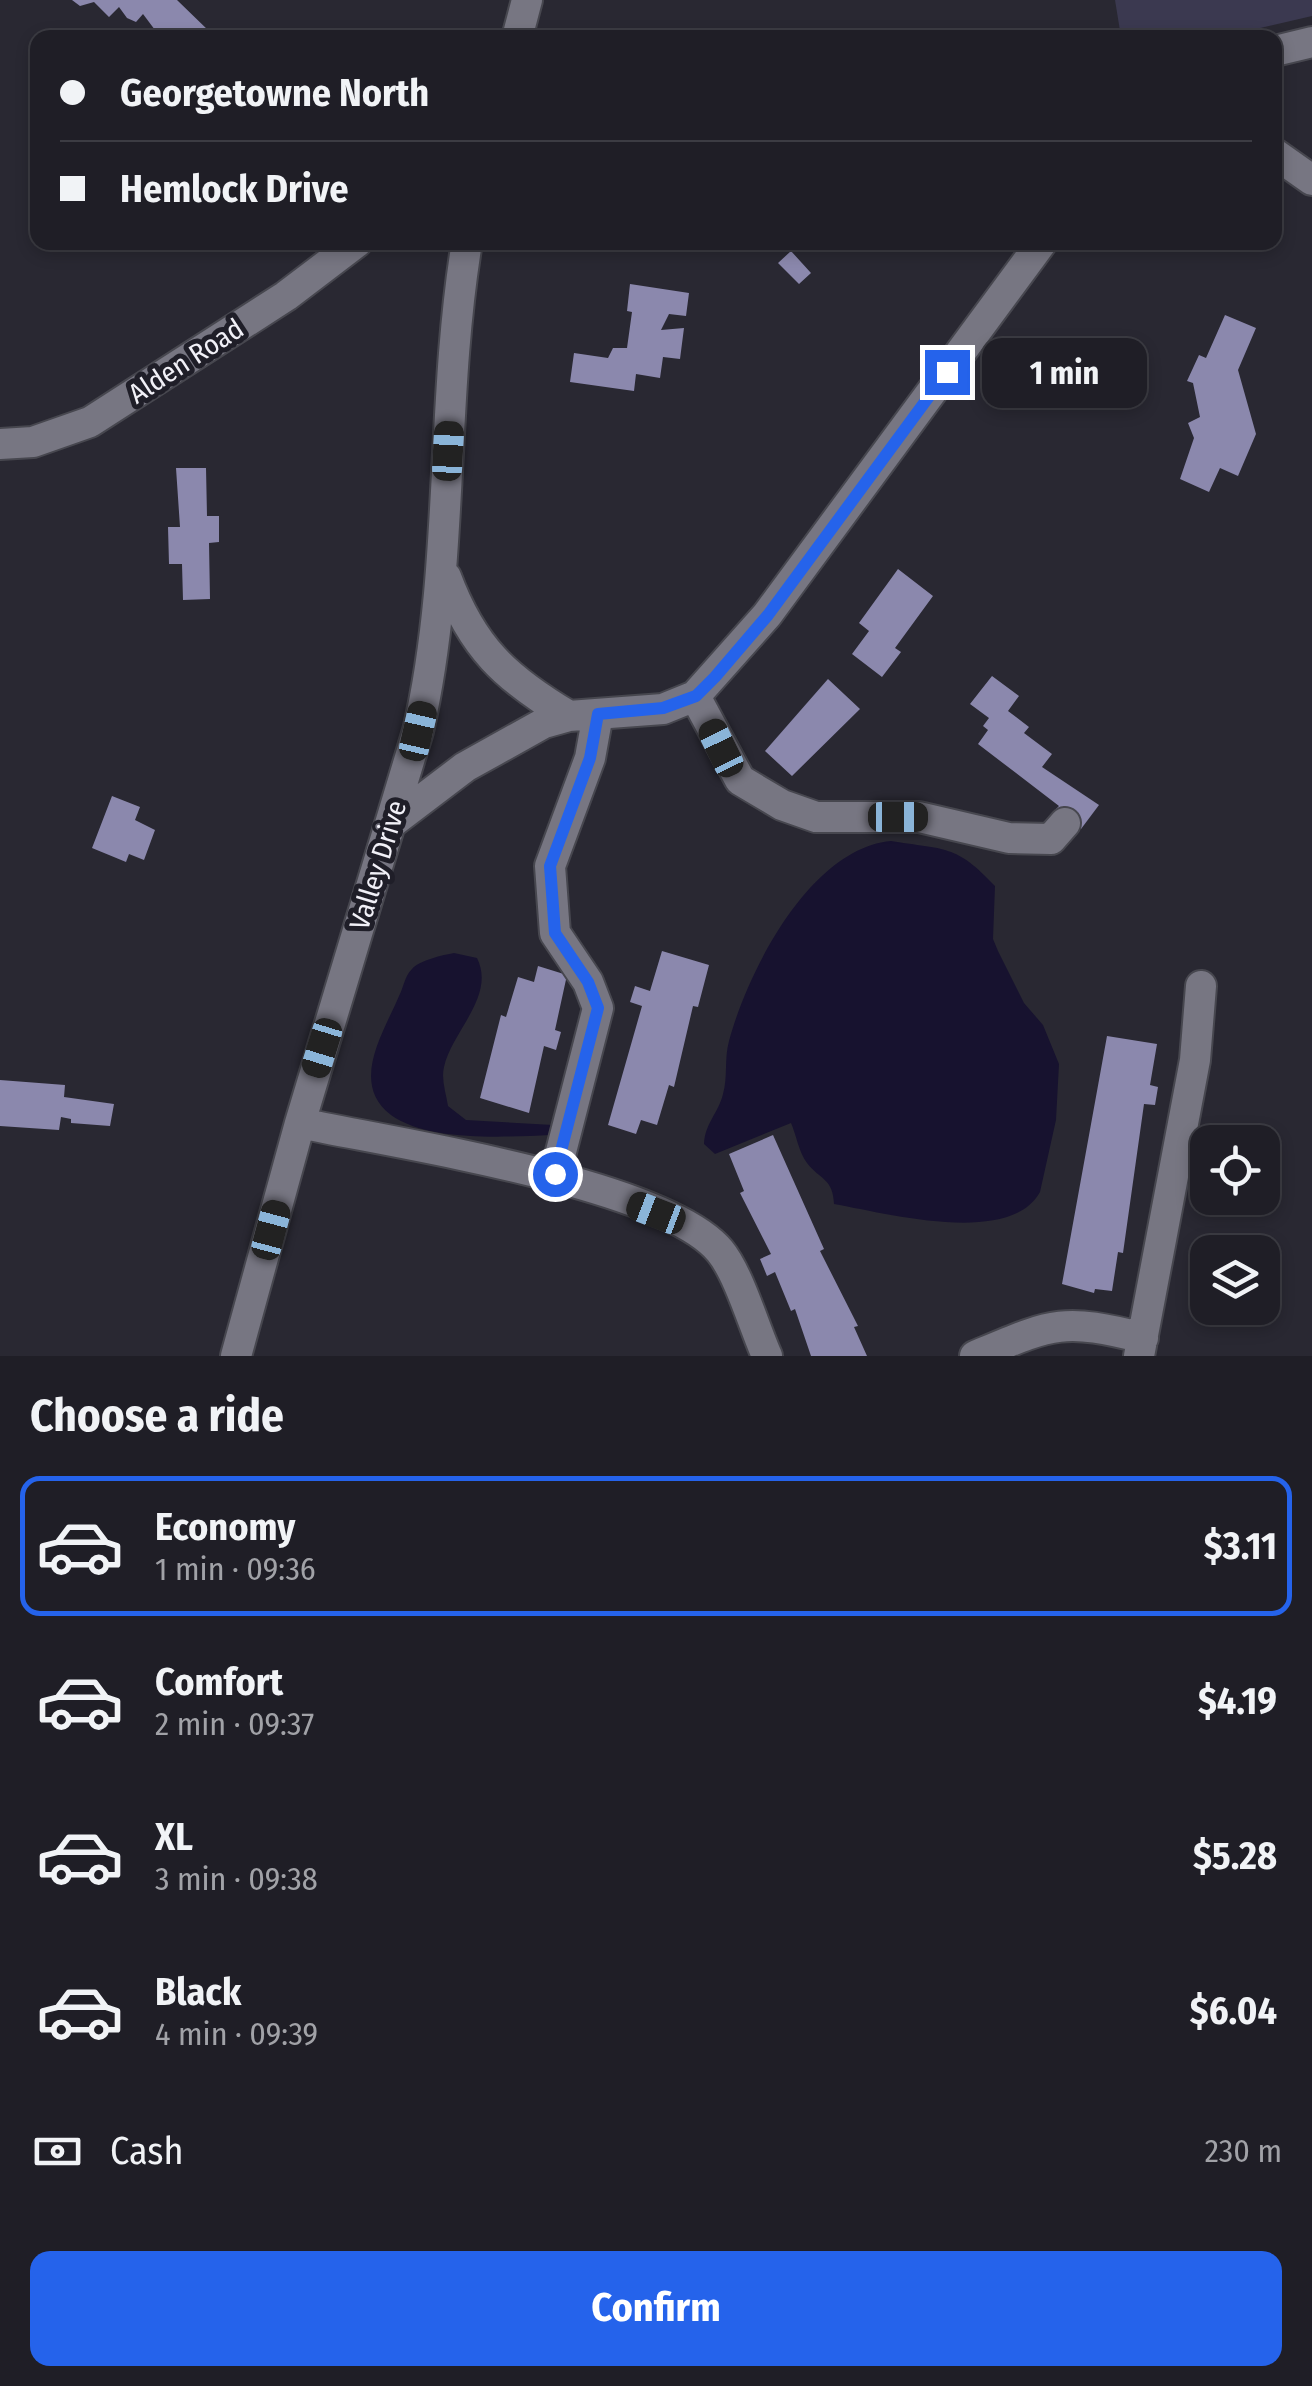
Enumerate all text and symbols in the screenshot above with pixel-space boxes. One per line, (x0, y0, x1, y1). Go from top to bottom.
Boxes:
text: Georgetowne North (120, 70, 429, 116)
text: Hemlock Drive (120, 166, 349, 212)
street label: Alden Road (122, 312, 250, 410)
callout: 1 min (982, 337, 1147, 407)
route end (925, 350, 970, 395)
text: 1 min (1030, 354, 1099, 392)
car (431, 420, 465, 482)
car (397, 698, 439, 764)
car (694, 714, 748, 782)
street label: Valley Drive (343, 796, 413, 934)
car (868, 802, 928, 832)
car (299, 1015, 345, 1081)
map controls (1190, 1125, 1280, 1325)
button: locate (1190, 1125, 1280, 1215)
route start (533, 1152, 578, 1197)
car (623, 1188, 689, 1238)
car (249, 1197, 293, 1263)
button: layers (1190, 1235, 1280, 1325)
text: Choose a ride (30, 1389, 284, 1443)
icon: car (35, 1501, 125, 1591)
text: Economy (155, 1504, 295, 1550)
text: $3.11 (1204, 1523, 1277, 1569)
text: 1 min · 09:36 (155, 1550, 316, 1588)
icon: car (35, 1656, 125, 1746)
text: Comfort (155, 1659, 283, 1705)
text: $4.19 (1198, 1678, 1277, 1724)
text: 2 min · 09:37 (155, 1705, 314, 1743)
icon: car (35, 1811, 125, 1901)
text: XL (155, 1814, 193, 1860)
text: $5.28 (1193, 1833, 1277, 1879)
text: 3 min · 09:38 (155, 1860, 318, 1898)
icon: car (35, 1966, 125, 2056)
text: Black (155, 1969, 241, 2015)
text: $6.04 (1190, 1988, 1277, 2034)
text: 4 min · 09:39 (155, 2015, 318, 2053)
icon: cash (30, 2124, 85, 2179)
text: Cash (110, 2128, 184, 2174)
text: 230 m (1205, 2132, 1282, 2170)
button: Confirm (30, 2251, 1282, 2366)

